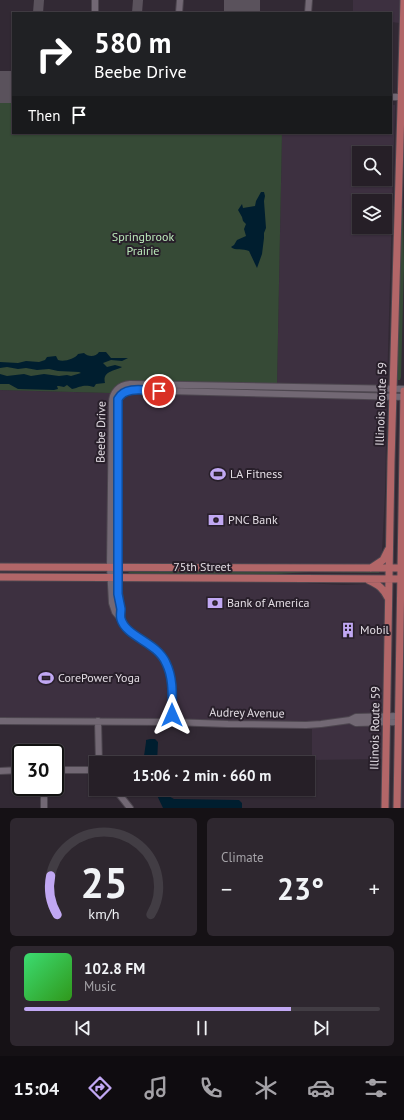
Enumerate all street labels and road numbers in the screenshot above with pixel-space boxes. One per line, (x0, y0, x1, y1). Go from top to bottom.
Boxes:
street label: Illinois Route 59 (372, 362, 389, 446)
street label: Beebe Drive (92, 401, 109, 463)
street label: 75th Street (173, 559, 231, 574)
street label: Illinois Route 59 (366, 686, 383, 770)
street label: Audrey Avenue (209, 704, 285, 721)

